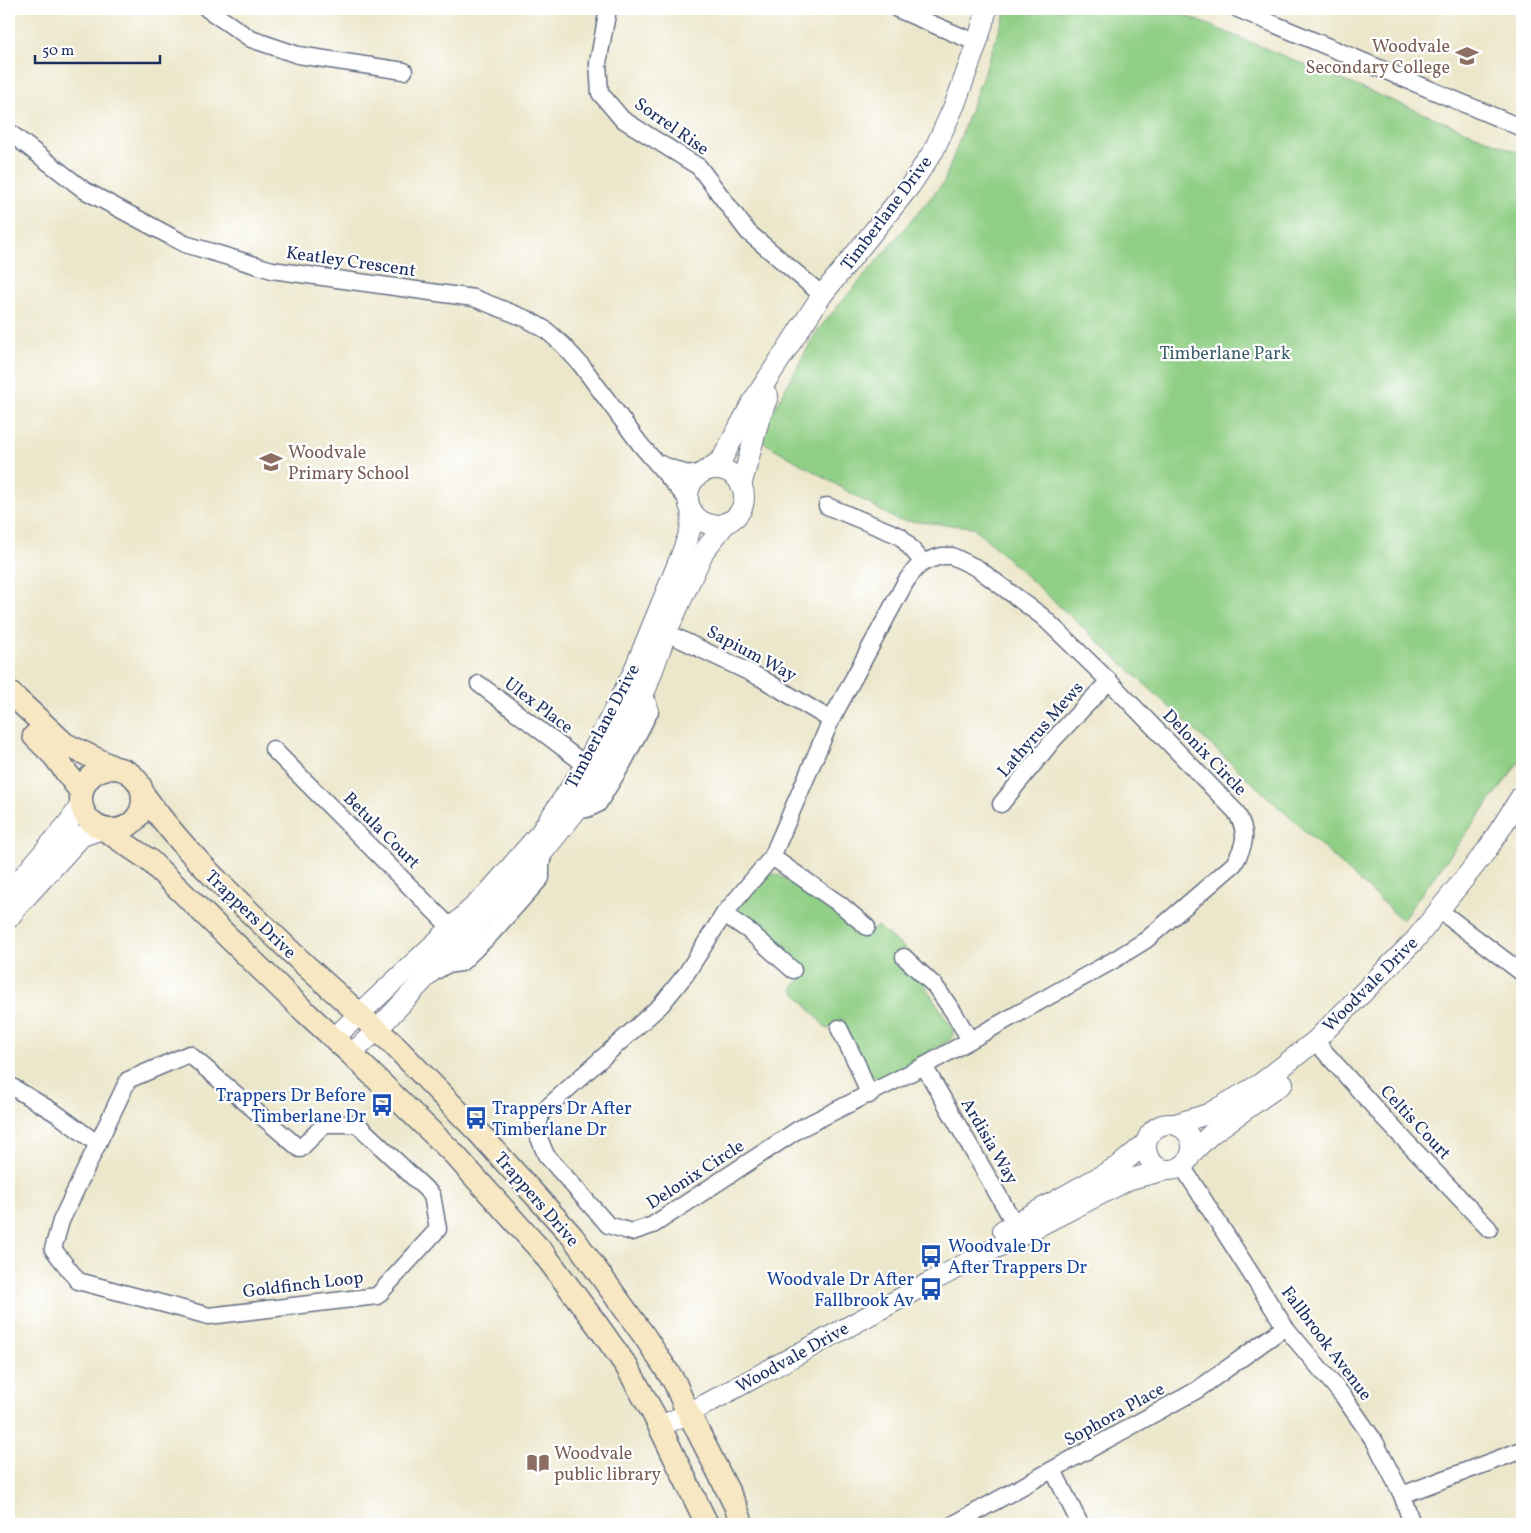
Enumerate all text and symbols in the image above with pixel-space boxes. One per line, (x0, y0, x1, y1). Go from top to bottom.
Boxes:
scale bar (35, 32, 160, 64)
place label: Woodvale Secondary College (1306, 35, 1450, 81)
text: 50 m (42, 41, 74, 62)
school or university icon: Woodvale Secondary College (1454, 43, 1480, 69)
street label: Sorrel Rise (629, 92, 714, 162)
street label: Timberlane Drive (836, 151, 939, 277)
street label: Keatley Crescent (284, 241, 417, 284)
park label: Timberlane Park (1160, 342, 1291, 367)
place label: Woodvale Primary School (288, 441, 409, 487)
school or university icon: Woodvale Primary School (258, 449, 284, 475)
street label: Sapium Way (702, 620, 801, 689)
street label: Timberlane Drive (560, 660, 647, 794)
street label: Ulex Place (498, 672, 578, 740)
street label: Lathyrus Mews (992, 676, 1090, 784)
street label: Delonix Circle (1156, 704, 1252, 802)
street label: Betula Court (337, 787, 425, 875)
street label: Trappers Drive (199, 865, 301, 965)
street label: Woodvale Drive (1318, 932, 1424, 1038)
street label: Celtis Court (1374, 1080, 1456, 1166)
place label: Trappers Dr Before Timberlane Dr (216, 1084, 366, 1130)
bus stop icon: Trappers Dr Before Timberlane Dr (369, 1092, 395, 1118)
street label: Ardisia Way (954, 1094, 1024, 1190)
place label: Trappers Dr After Timberlane Dr (492, 1097, 632, 1143)
bus stop icon: Trappers Dr After Timberlane Dr (463, 1105, 489, 1131)
street label: Delonix Circle (642, 1134, 750, 1216)
street label: Trappers Drive (488, 1147, 584, 1253)
place label: Woodvale Dr After Trappers Dr (948, 1235, 1087, 1281)
bus stop icon: Woodvale Dr After Trappers Dr (918, 1243, 944, 1269)
street label: Goldfinch Loop (241, 1266, 365, 1305)
place label: Woodvale Dr After Fallbrook Av (767, 1268, 914, 1314)
bus stop icon: Woodvale Dr After Fallbrook Av (918, 1276, 944, 1302)
street label: Fallbrook Avenue (1274, 1281, 1377, 1406)
street label: Woodvale Drive (732, 1317, 854, 1400)
street label: Sophora Place (1060, 1377, 1170, 1453)
place label: Woodvale public library (554, 1442, 661, 1488)
library icon: Woodvale public library (525, 1450, 551, 1476)

